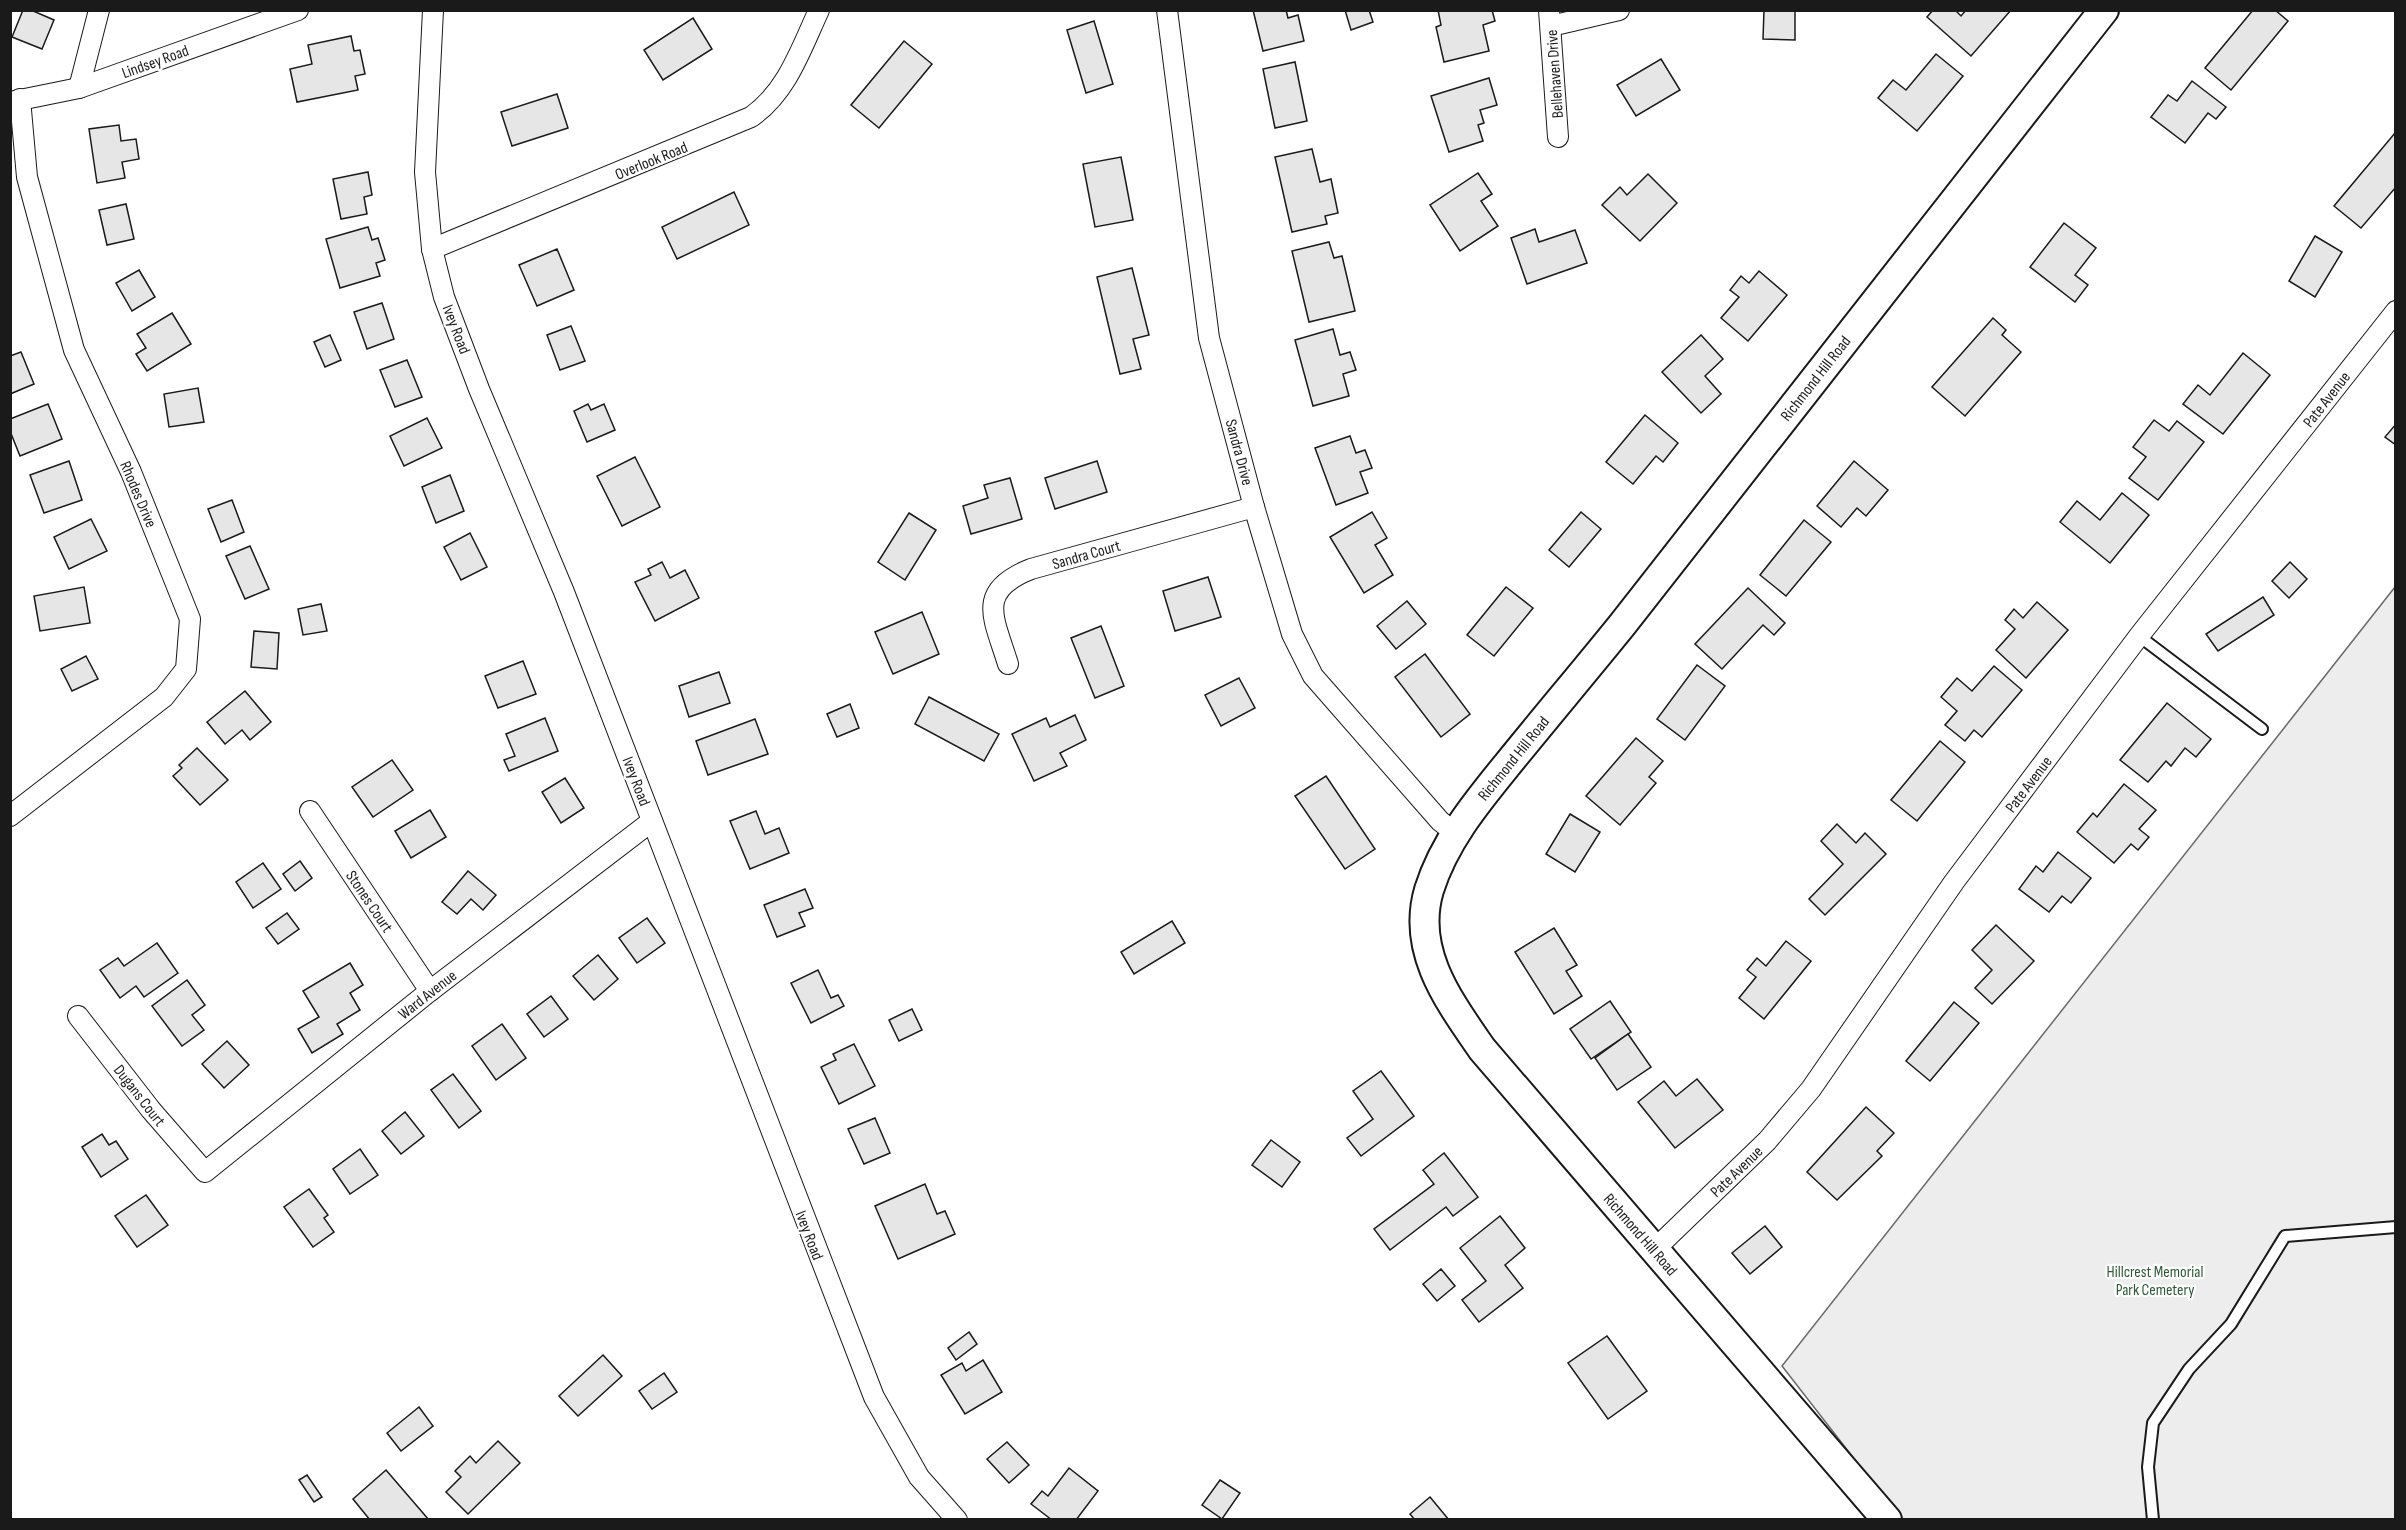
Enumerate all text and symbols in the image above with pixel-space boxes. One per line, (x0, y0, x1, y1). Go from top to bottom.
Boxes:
street label: Bellehaven Drive (1543, 29, 1568, 119)
street label: Lindsey Road (119, 42, 192, 83)
street label: Overlook Road (613, 138, 691, 185)
street label: Ivey Road (438, 302, 474, 357)
street label: Richmond Hill Road (1777, 333, 1855, 425)
street label: Pate Avenue (2300, 368, 2355, 432)
street label: Sandra Drive (1221, 417, 1256, 487)
street label: Rhodes Drive (115, 459, 160, 531)
street label: Sandra Court (1050, 537, 1123, 574)
street label: Richmond Hill Road (1474, 713, 1554, 805)
street label: Pate Avenue (2002, 753, 2057, 817)
street label: Ivey Road (618, 754, 654, 809)
street label: Stones Court (341, 867, 396, 936)
street label: Ward Avenue (395, 967, 461, 1024)
street label: Dugans Court (109, 1061, 169, 1130)
street label: Pate Avenue (1707, 1142, 1767, 1202)
street label: Richmond Hill Road (1599, 1190, 1681, 1280)
street label: Ivey Road (791, 1208, 827, 1263)
park label: Hillcrest Memorial Park Cemetery (2107, 1263, 2203, 1300)

